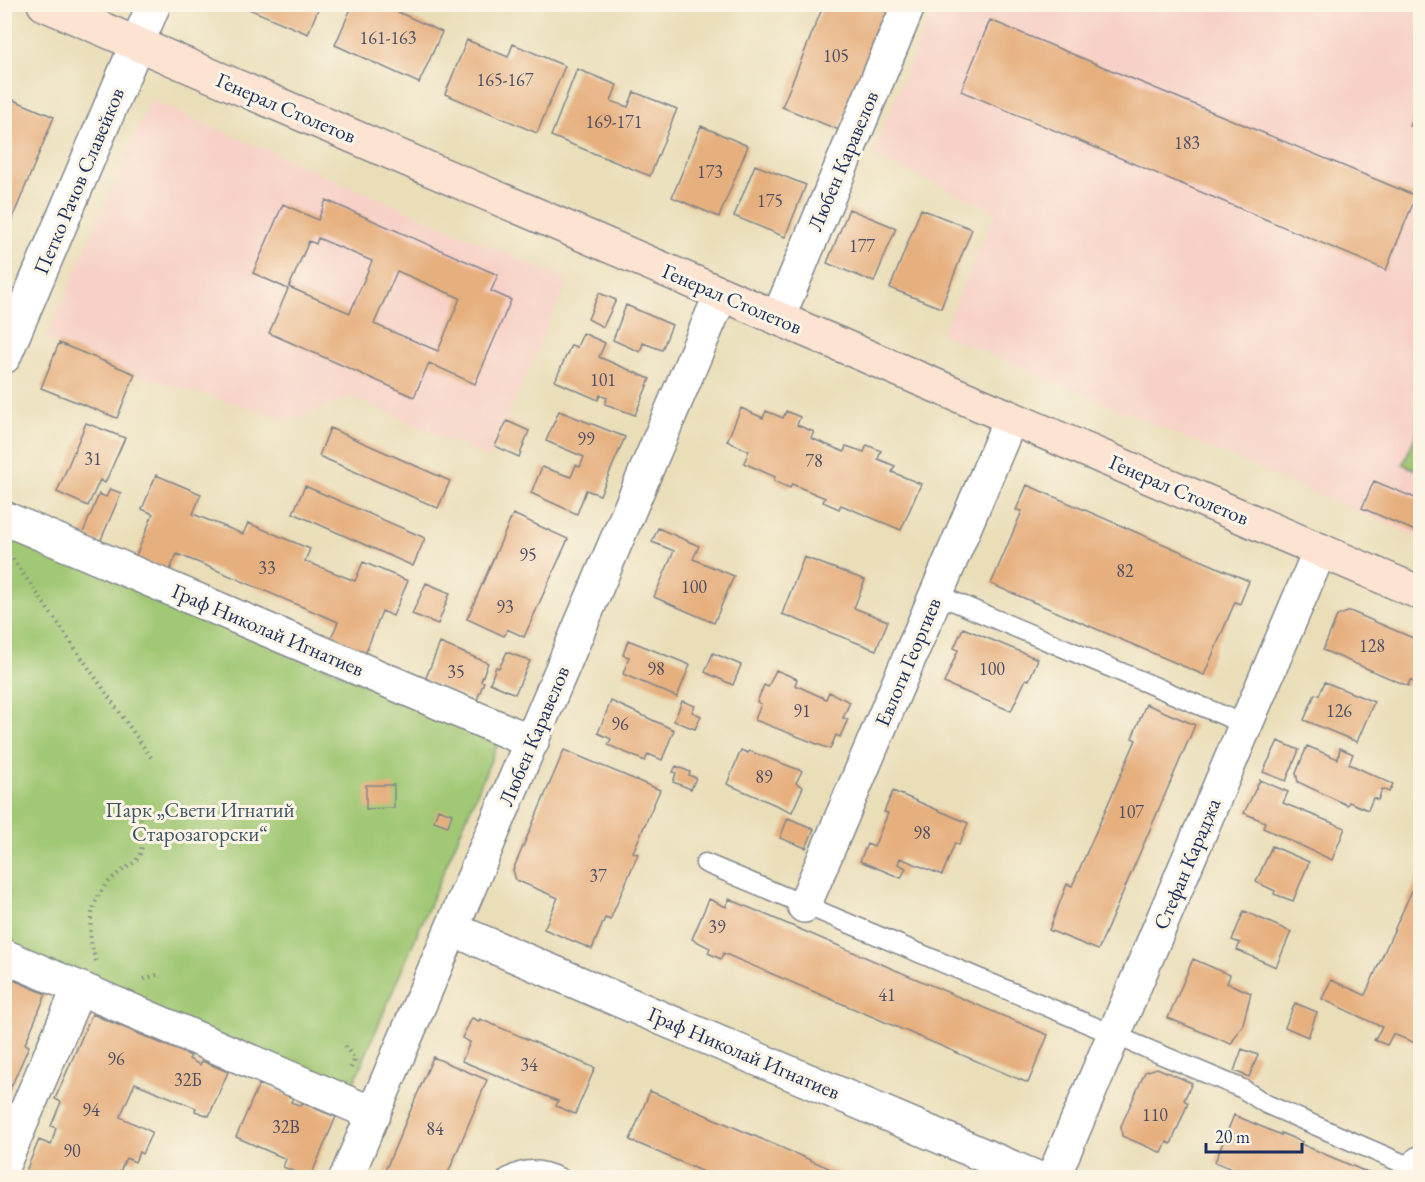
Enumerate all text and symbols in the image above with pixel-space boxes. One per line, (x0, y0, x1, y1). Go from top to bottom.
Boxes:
house number: 161-163 (360, 26, 416, 49)
house number: 105 (823, 44, 849, 67)
street label: Генерал Столетов (212, 66, 360, 149)
house number: 165-167 (477, 68, 534, 91)
street label: Петко Рачов Славейков (27, 83, 130, 278)
street label: Любен Каравелов (801, 87, 884, 235)
house number: 169-171 (586, 110, 642, 133)
house number: 183 (1174, 131, 1200, 154)
house number: 173 (697, 160, 723, 183)
house number: 175 (757, 189, 783, 212)
house number: 177 (849, 234, 875, 257)
street label: Генерал Столетов (658, 257, 806, 340)
house number: 101 (590, 368, 616, 391)
house number: 99 (577, 427, 595, 450)
house number: 31 (84, 447, 102, 470)
street label: Генерал Столетов (1105, 448, 1253, 531)
house number: 78 (805, 449, 823, 472)
house number: 95 (519, 543, 537, 566)
house number: 33 (258, 556, 276, 579)
house number: 82 (1116, 559, 1134, 582)
house number: 100 (681, 575, 707, 598)
street label: Граф Николай Игнатиев (168, 577, 368, 682)
street label: Евлоги Георгиев (868, 593, 947, 730)
house number: 93 (496, 595, 514, 618)
house number: 128 (1359, 634, 1385, 657)
house number: 98 (647, 657, 665, 680)
house number: 100 (979, 657, 1005, 680)
house number: 35 (447, 660, 465, 683)
street label: Любен Каравелов (492, 662, 575, 810)
house number: 91 (793, 699, 811, 722)
house number: 126 (1326, 699, 1352, 722)
house number: 96 (611, 712, 629, 735)
house number: 89 (755, 765, 773, 788)
street label: Стефан Караджа (1147, 793, 1227, 934)
park label: Парк „Свети Игнатий Старозагорски“ (105, 796, 295, 847)
house number: 107 (1118, 800, 1144, 823)
house number: 98 (913, 821, 931, 844)
house number: 37 (589, 864, 607, 887)
house number: 39 (708, 915, 726, 938)
house number: 41 (878, 983, 896, 1006)
street label: Граф Николай Игнатиев (644, 1000, 844, 1105)
house number: 96 (107, 1047, 125, 1070)
house number: 34 (520, 1053, 538, 1076)
house number: 32Б (174, 1068, 202, 1091)
house number: 94 (82, 1098, 100, 1121)
house number: 110 (1142, 1103, 1168, 1126)
house number: 32В (272, 1115, 300, 1138)
scale bar (1206, 1116, 1302, 1154)
house number: 84 (426, 1117, 444, 1140)
text: 20 m (1215, 1125, 1250, 1148)
house number: 90 (63, 1139, 81, 1162)

